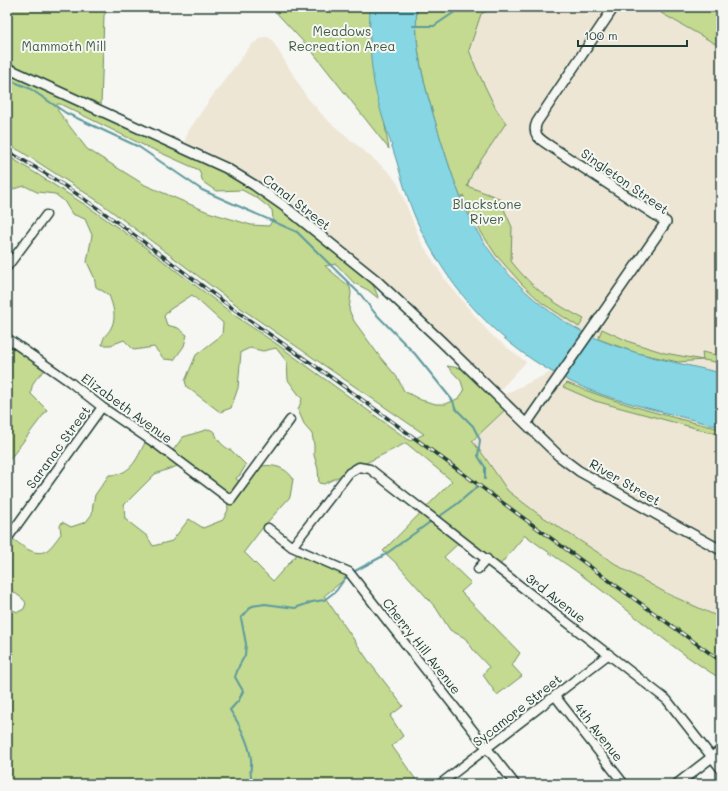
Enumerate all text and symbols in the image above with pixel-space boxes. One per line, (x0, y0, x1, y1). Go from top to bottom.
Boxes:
park label: Meadows Recreation Area (288, 22, 396, 54)
scale bar (578, 22, 687, 48)
text: 100 m (584, 27, 618, 43)
park label: Mammoth Mill (22, 37, 106, 54)
street label: Singleton Street (578, 144, 673, 217)
street label: Canal Street (260, 170, 335, 234)
park label: Blackstone River (453, 195, 521, 227)
street label: Elizabeth Avenue (78, 369, 176, 446)
street label: Saranac Street (22, 402, 94, 492)
street label: River Street (587, 454, 664, 509)
street label: 3rd Avenue (523, 569, 590, 626)
street label: Cherry Hill Avenue (380, 594, 465, 697)
street label: Sycamore Street (469, 669, 565, 750)
street label: 4th Avenue (571, 699, 628, 764)

